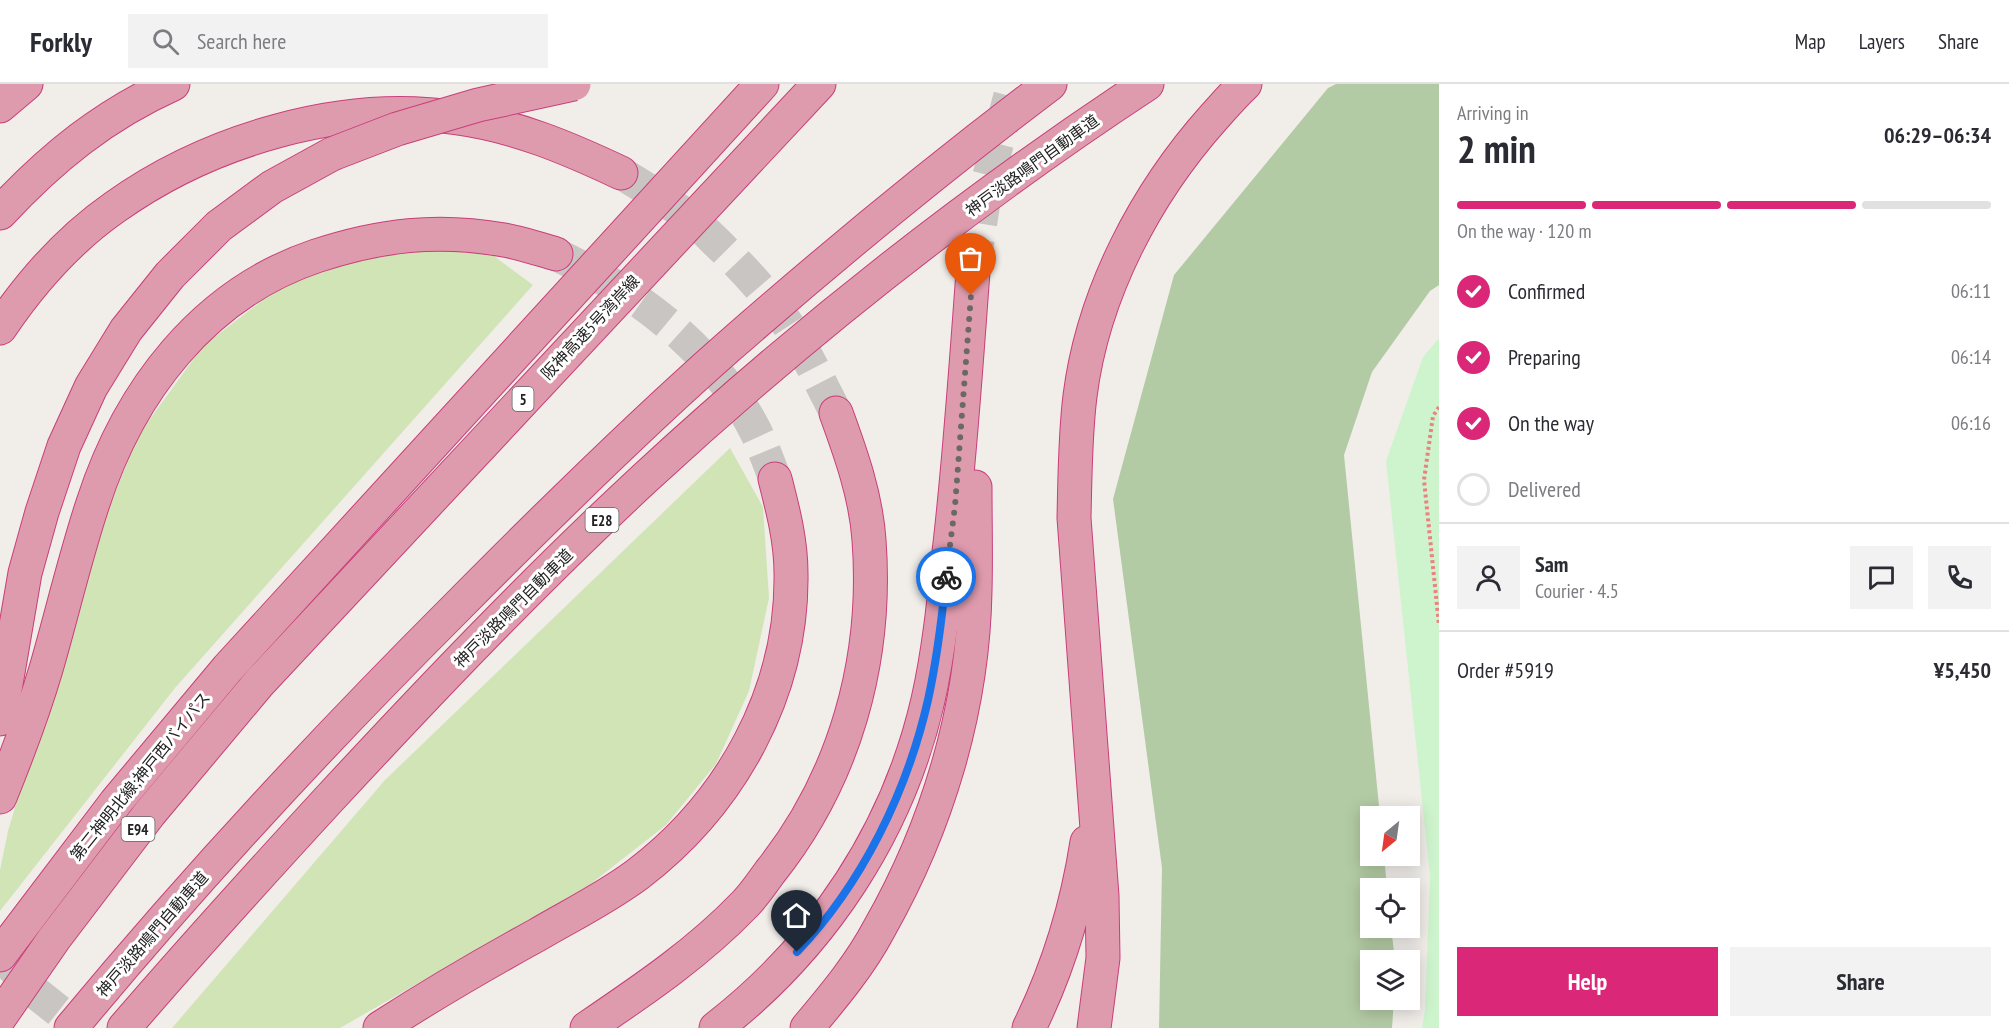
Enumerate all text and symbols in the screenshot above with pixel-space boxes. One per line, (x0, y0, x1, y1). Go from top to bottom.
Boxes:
search box (128, 14, 548, 68)
text: Forkly (30, 23, 92, 60)
icon: search (149, 25, 182, 58)
text: Search here (197, 27, 286, 55)
text: Map (1795, 28, 1826, 55)
text: Layers (1859, 28, 1905, 55)
text: Share (1938, 28, 1979, 55)
text: Arriving in (1457, 100, 1529, 126)
street label: 神戸淡路鳴門自動車道 (961, 110, 1103, 220)
text: 06:29–06:34 (1884, 121, 1991, 149)
text: 2 min (1457, 123, 1536, 174)
text: On the way · 120 m (1457, 218, 1592, 244)
pin (945, 233, 996, 295)
icon: bag (954, 242, 987, 275)
street label: 阪神高速5号湾岸線 (537, 271, 643, 383)
icon: check (1457, 275, 1490, 308)
text: Confirmed (1508, 277, 1585, 305)
text: 06:11 (1951, 278, 1991, 304)
icon: check (1457, 341, 1490, 374)
text: Preparing (1508, 343, 1581, 371)
text: 06:14 (1951, 344, 1991, 370)
road number: 5 (512, 387, 534, 411)
icon: check (1457, 407, 1490, 440)
text: On the way (1508, 409, 1594, 437)
text: 06:16 (1951, 410, 1991, 436)
text: Delivered (1508, 475, 1581, 503)
road number: E28 (586, 508, 618, 532)
street label: 神戸淡路鳴門自動車道 (449, 544, 577, 672)
button: person (1457, 546, 1520, 609)
button: chat (1850, 546, 1913, 609)
button: phone (1928, 546, 1991, 609)
courier (916, 547, 976, 607)
text: Sam (1535, 550, 1568, 578)
icon: bike (930, 561, 963, 594)
text: Courier · 4.5 (1535, 578, 1619, 604)
text: Order #5919 (1457, 656, 1554, 684)
text: ¥5,450 (1934, 656, 1991, 684)
street label: 第二神明北線;神戸西バイパス (66, 688, 214, 864)
north arrow (1360, 806, 1420, 866)
map controls (1360, 806, 1420, 1010)
road number: E94 (122, 817, 154, 841)
street label: 神戸淡路鳴門自動車道 (92, 867, 212, 1001)
button: locate (1360, 878, 1420, 938)
pin (771, 890, 822, 952)
icon: home (780, 899, 813, 932)
button: Help (1457, 947, 1718, 1016)
button: Share (1730, 947, 1991, 1016)
button: layers (1360, 950, 1420, 1010)

